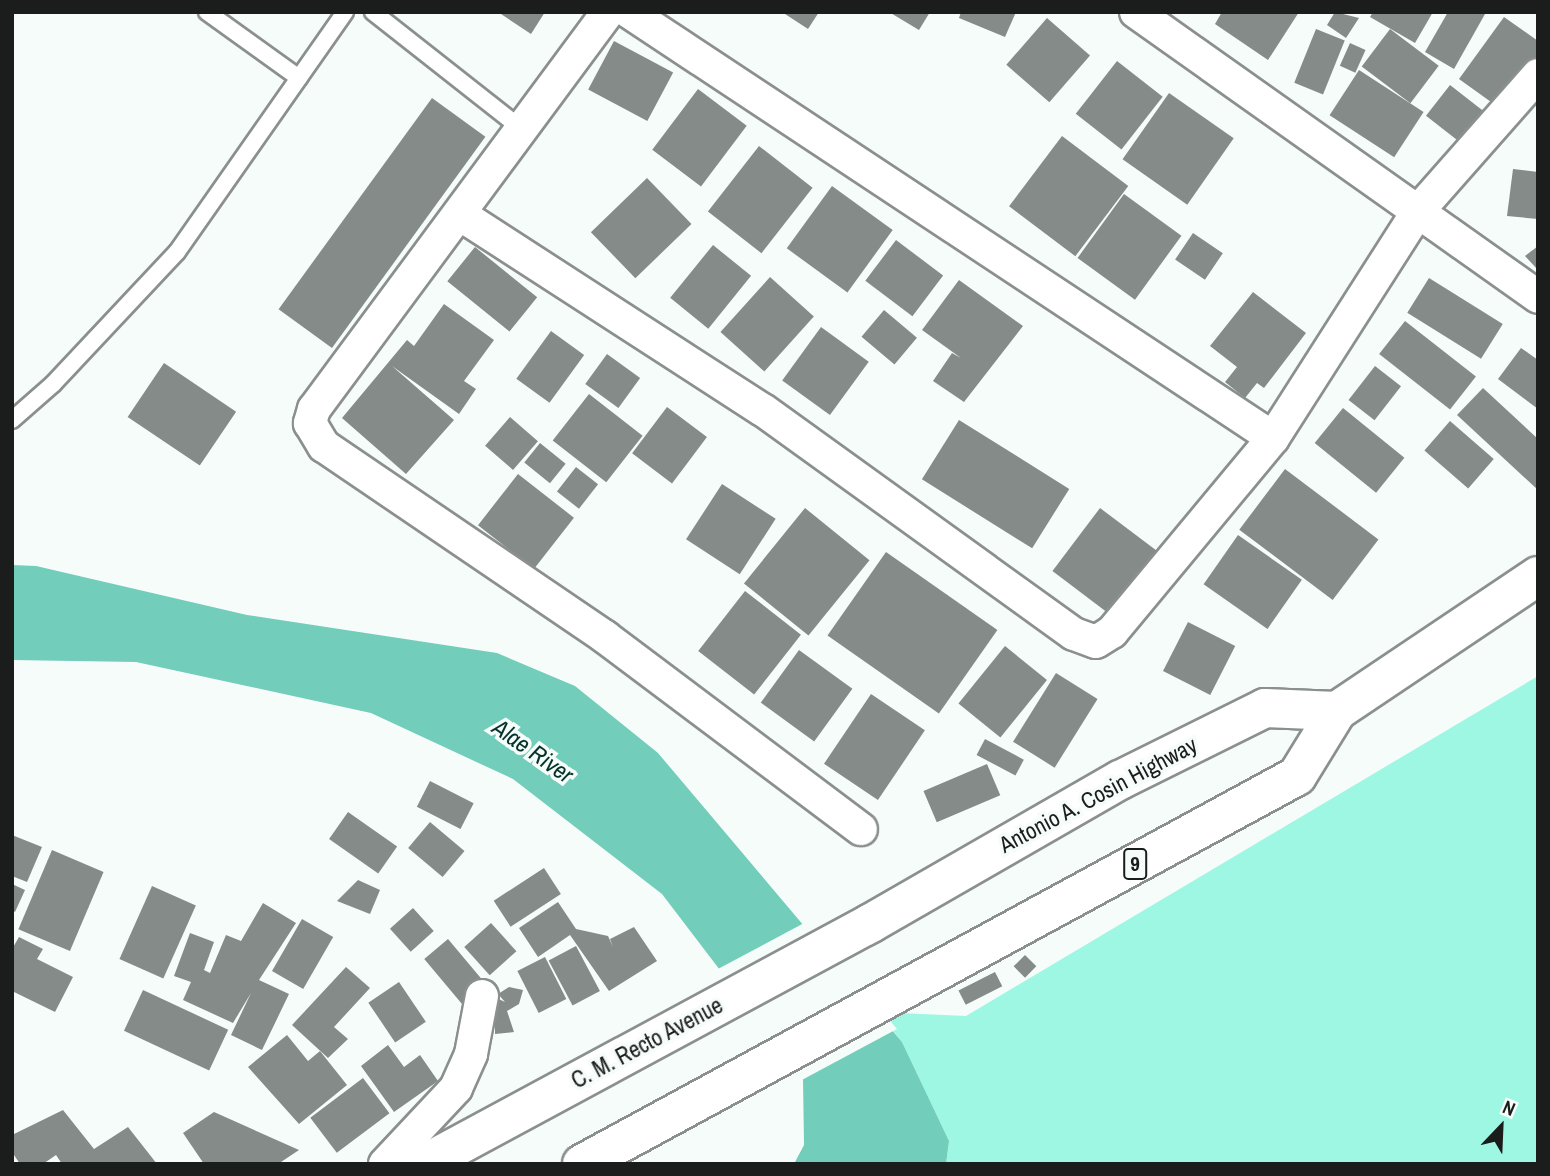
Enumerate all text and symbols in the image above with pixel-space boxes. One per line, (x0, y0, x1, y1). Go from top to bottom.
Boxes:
water label: Alae River (487, 713, 579, 789)
street label: Antonio A. Cosin Highway (994, 731, 1202, 859)
road number: 9 (1123, 846, 1147, 882)
street label: C. M. Recto Avenue (566, 991, 728, 1095)
north arrow (1466, 1092, 1536, 1162)
text: N (1499, 1094, 1519, 1122)

